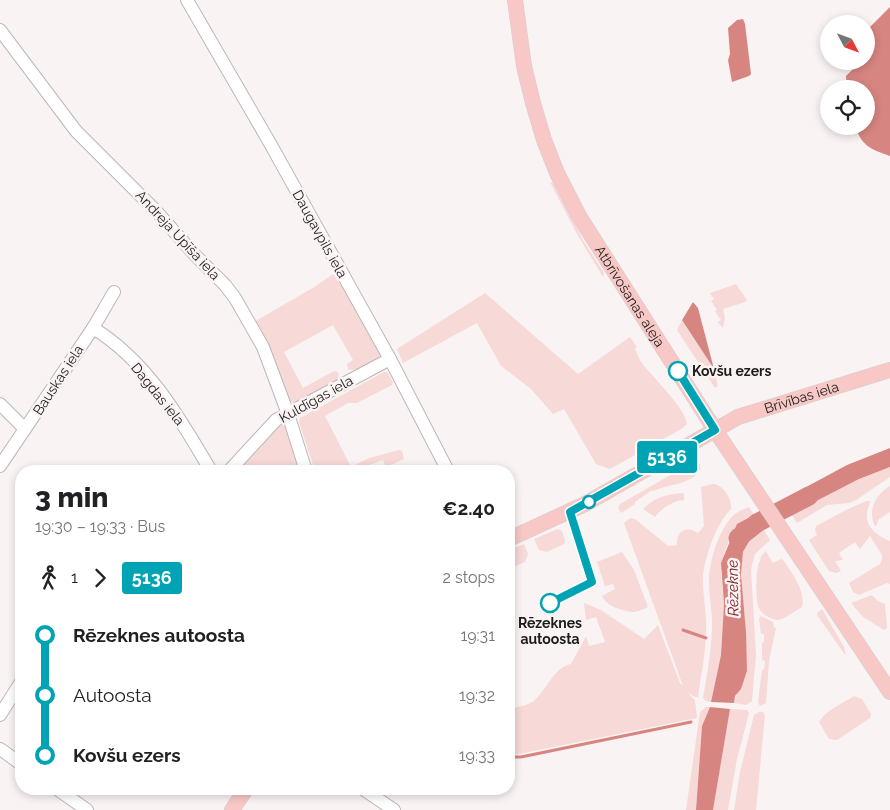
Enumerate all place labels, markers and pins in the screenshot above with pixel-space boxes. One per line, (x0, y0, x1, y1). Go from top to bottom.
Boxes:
marker: Kovšu ezers (668, 361, 688, 381)
place label: Kovšu ezers (692, 363, 771, 379)
unlabelled marker (582, 495, 596, 509)
marker: Rēzeknes autoosta (540, 593, 560, 613)
place label: Rēzeknes autoosta (518, 615, 582, 647)

